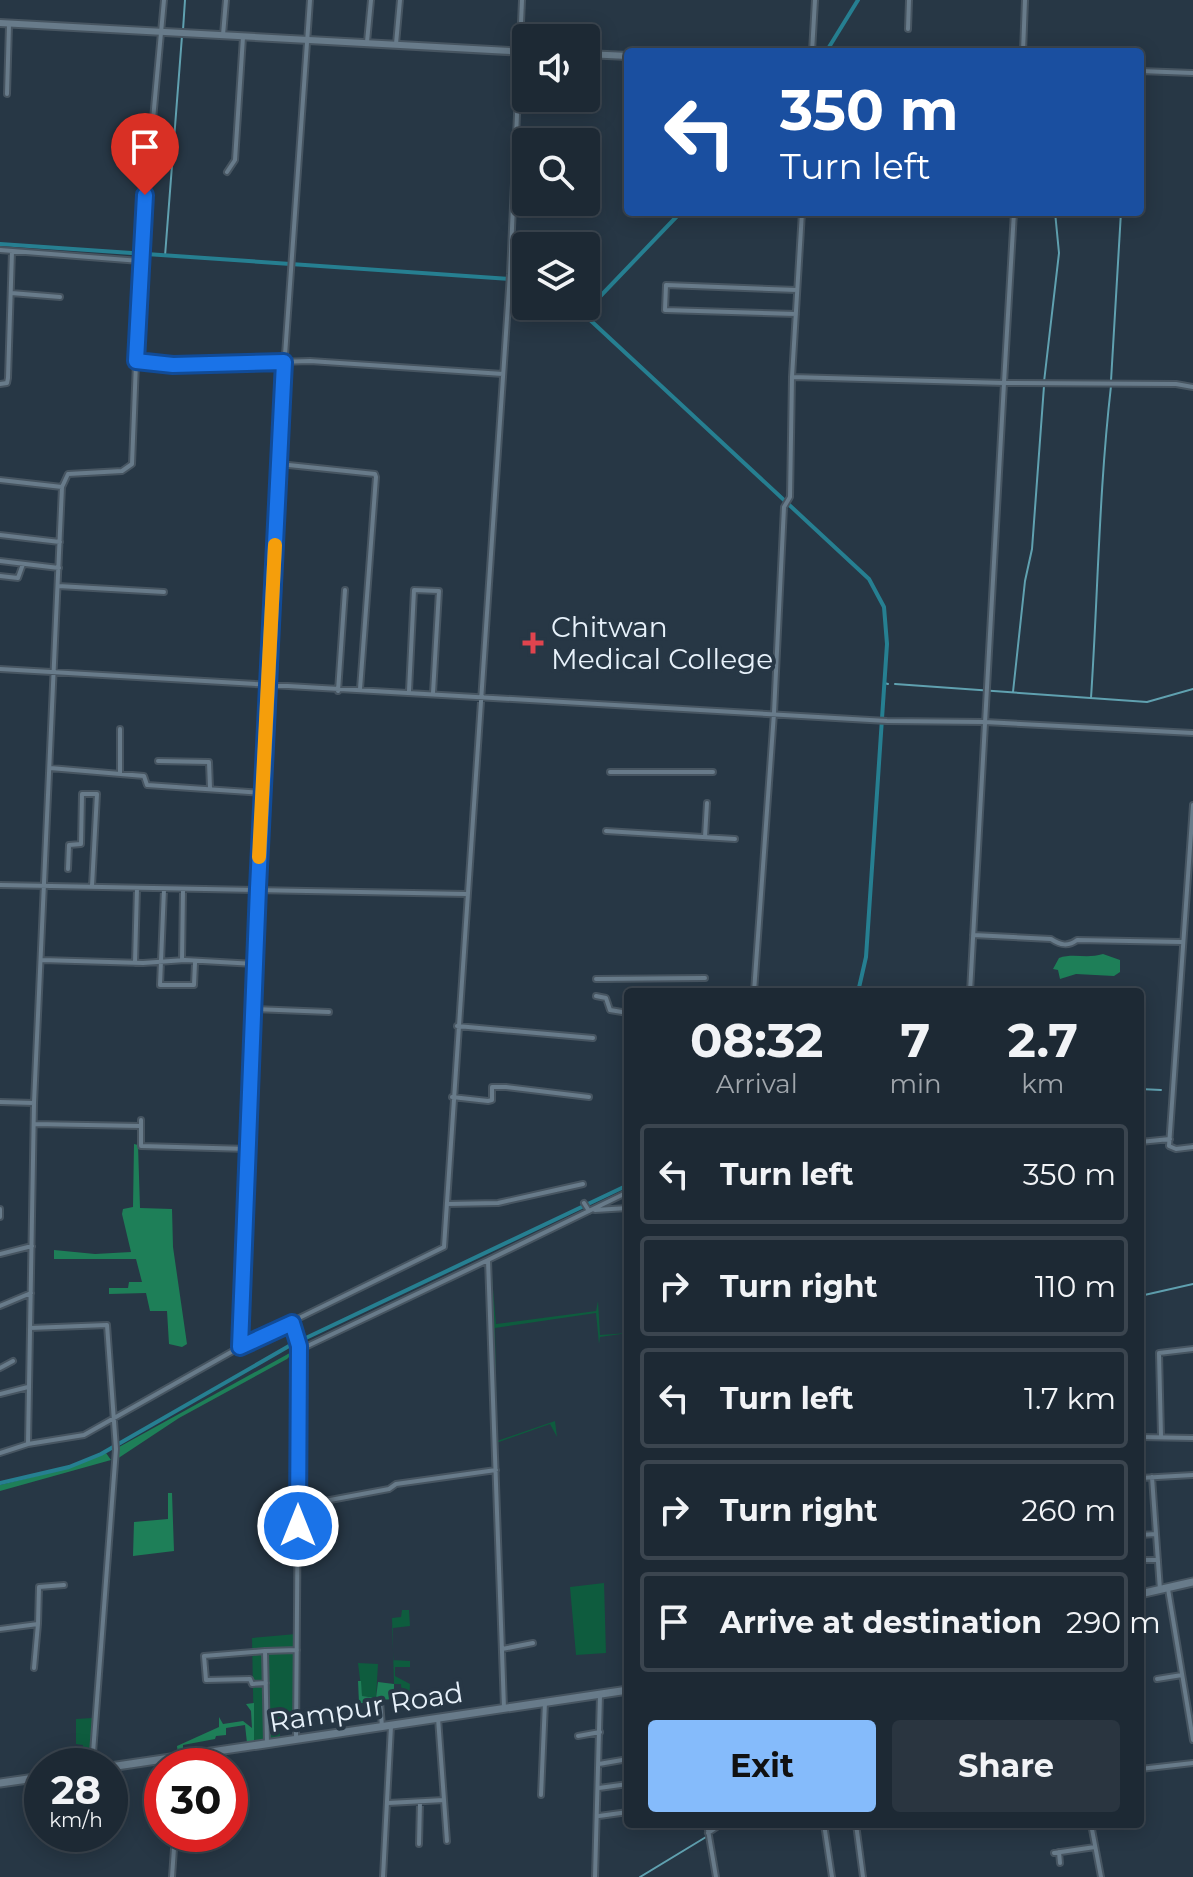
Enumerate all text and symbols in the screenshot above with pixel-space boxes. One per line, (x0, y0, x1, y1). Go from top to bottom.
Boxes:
map controls (512, 24, 600, 320)
button: sound (512, 24, 600, 112)
text: 350 m (780, 76, 959, 144)
icon: left (648, 80, 752, 184)
pin (111, 113, 179, 195)
icon: arrive (123, 125, 167, 169)
button: search (512, 128, 600, 216)
text: Turn left (780, 144, 931, 188)
button: layers (512, 232, 600, 320)
place label: Chitwan Medical College (551, 610, 773, 676)
marker: Chitwan Medical College (522, 632, 544, 654)
text: 08:32 (690, 1011, 823, 1069)
text: 7 (901, 1011, 930, 1069)
text: 2.7 (1008, 1011, 1078, 1069)
text: Arrival (716, 1068, 798, 1100)
text: min (889, 1068, 942, 1100)
text: km (1021, 1068, 1064, 1100)
icon: left (652, 1152, 696, 1196)
text: Turn left (720, 1156, 853, 1193)
text: 350 m (1023, 1156, 1116, 1193)
icon: right (652, 1264, 696, 1308)
text: Turn right (720, 1268, 877, 1305)
text: 110 m (1035, 1268, 1116, 1305)
icon: left (652, 1376, 696, 1420)
text: Turn left (720, 1380, 853, 1417)
text: 1.7 km (1024, 1380, 1116, 1417)
position arrow (256, 1484, 340, 1568)
icon: right (652, 1488, 696, 1532)
text: Turn right (720, 1492, 877, 1529)
text: 260 m (1021, 1492, 1116, 1529)
icon: arrive (652, 1600, 696, 1644)
text: Arrive at destination (720, 1604, 1042, 1641)
text: 290 m (1066, 1604, 1161, 1641)
street label: Rampur Road (267, 1675, 465, 1739)
button: Exit (648, 1720, 876, 1812)
button: Share (892, 1720, 1120, 1812)
speed limit sign: 30 (144, 1748, 248, 1852)
text: 28 (51, 1765, 101, 1814)
text: km/h (49, 1808, 103, 1832)

